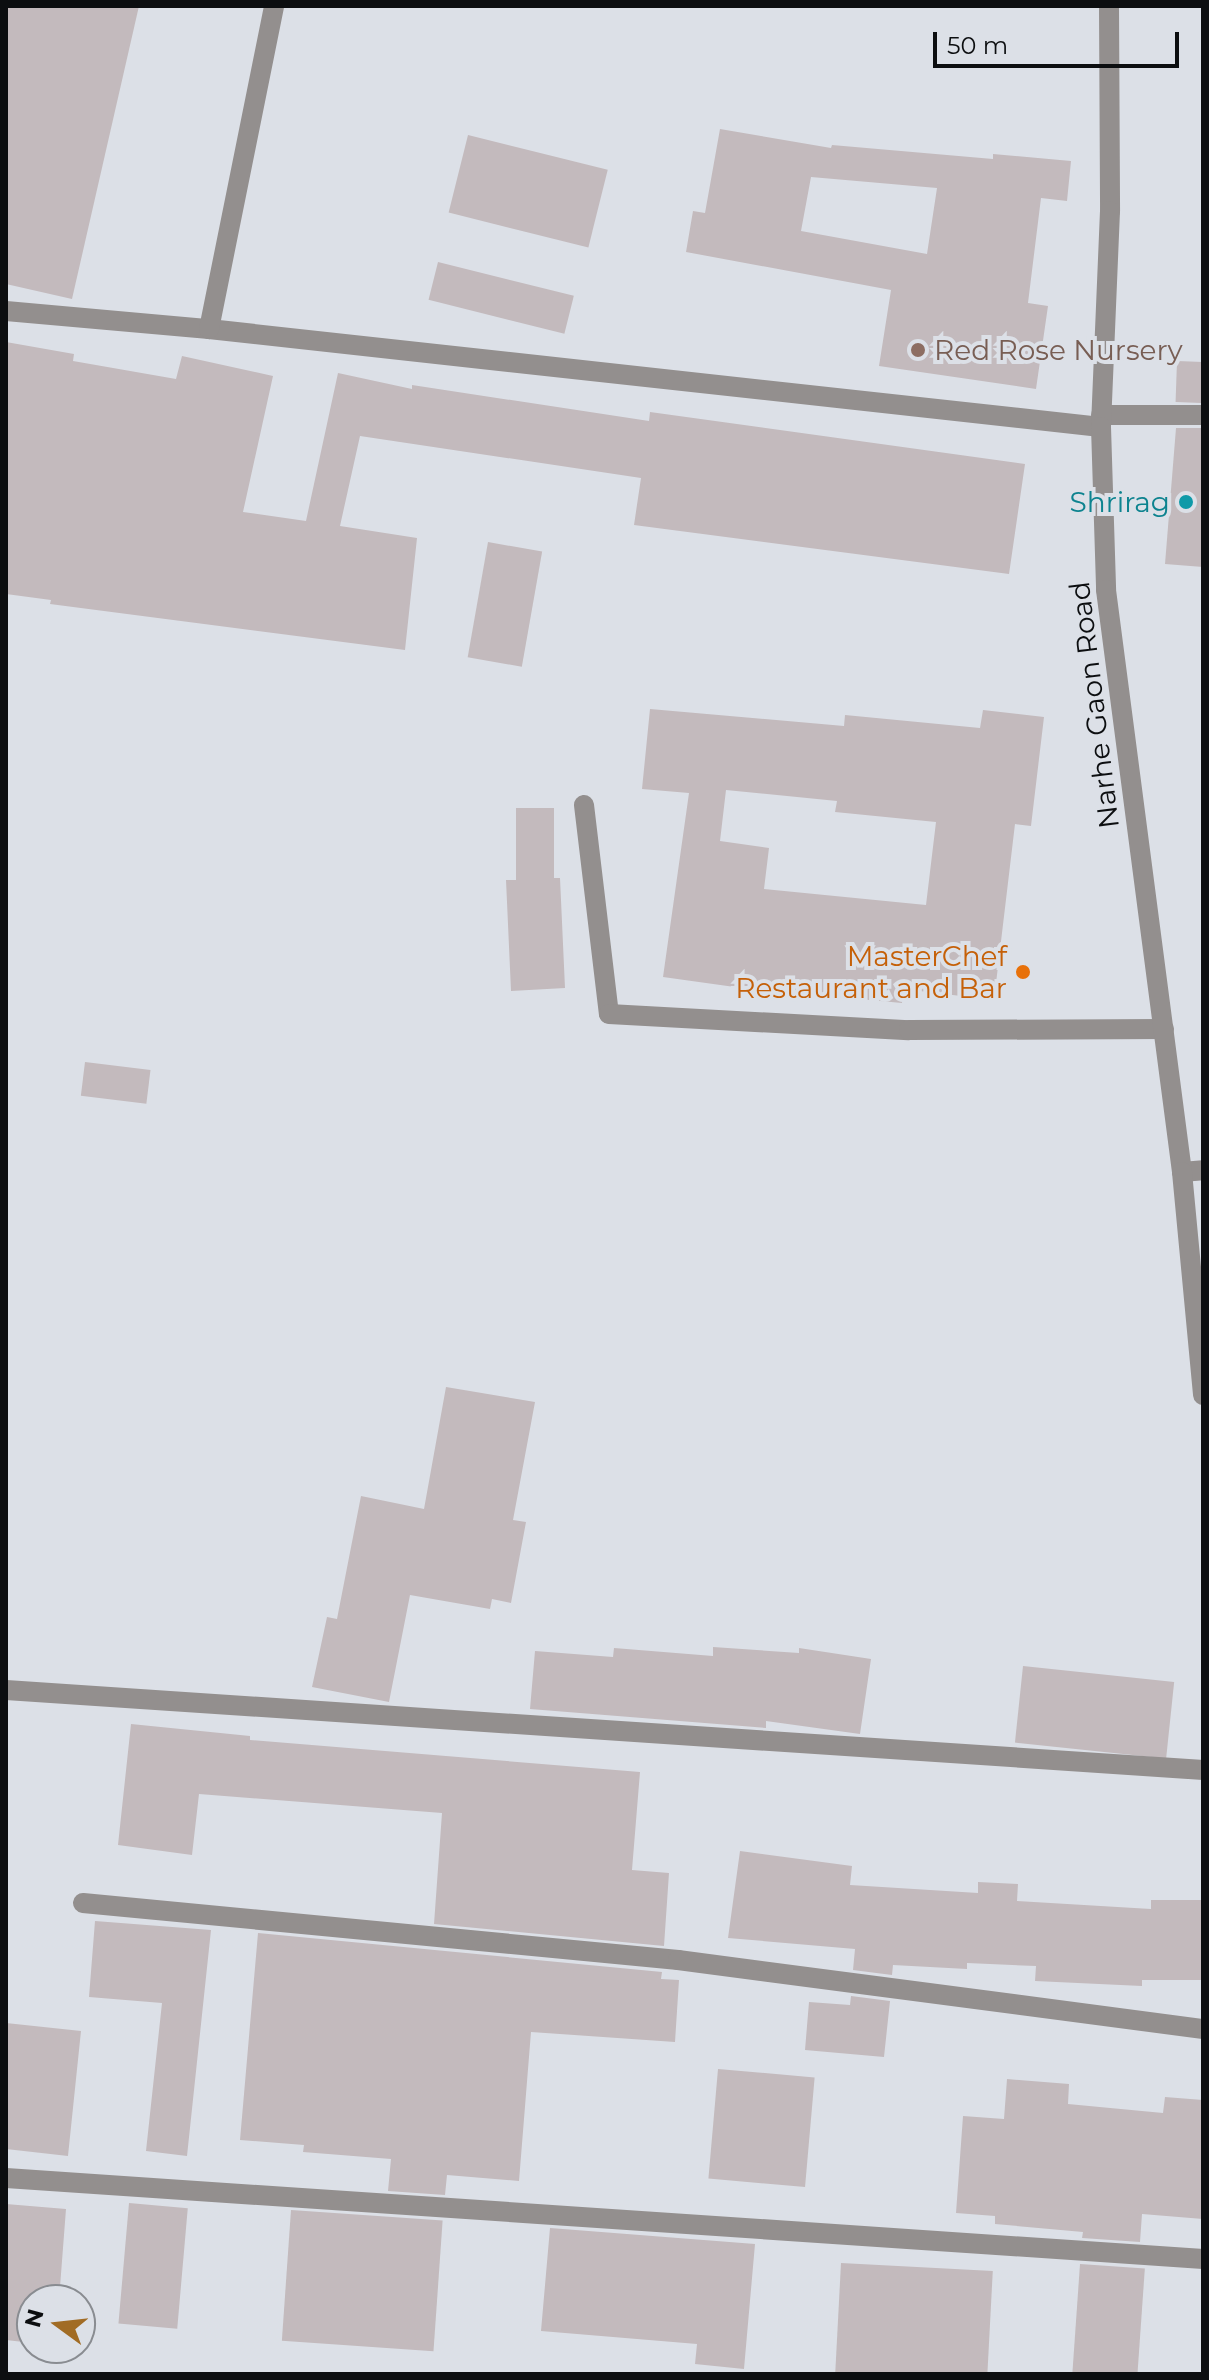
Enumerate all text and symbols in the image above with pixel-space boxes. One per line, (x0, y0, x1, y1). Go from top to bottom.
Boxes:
scale bar (937, 16, 1183, 66)
text: 50 m (947, 31, 1008, 60)
place label: Red Rose Nursery (934, 333, 1183, 367)
marker: Red Rose Nursery (909, 341, 927, 359)
place label: Shrirag (1070, 485, 1170, 519)
marker: Shrirag (1177, 493, 1195, 511)
street label: Narhe Gaon Road (1062, 580, 1126, 830)
place label: MasterChef Restaurant and Bar (735, 939, 1007, 1005)
marker: MasterChef Restaurant and Bar (1014, 963, 1032, 981)
north arrow (16, 2284, 96, 2364)
text: N (19, 2306, 50, 2330)

